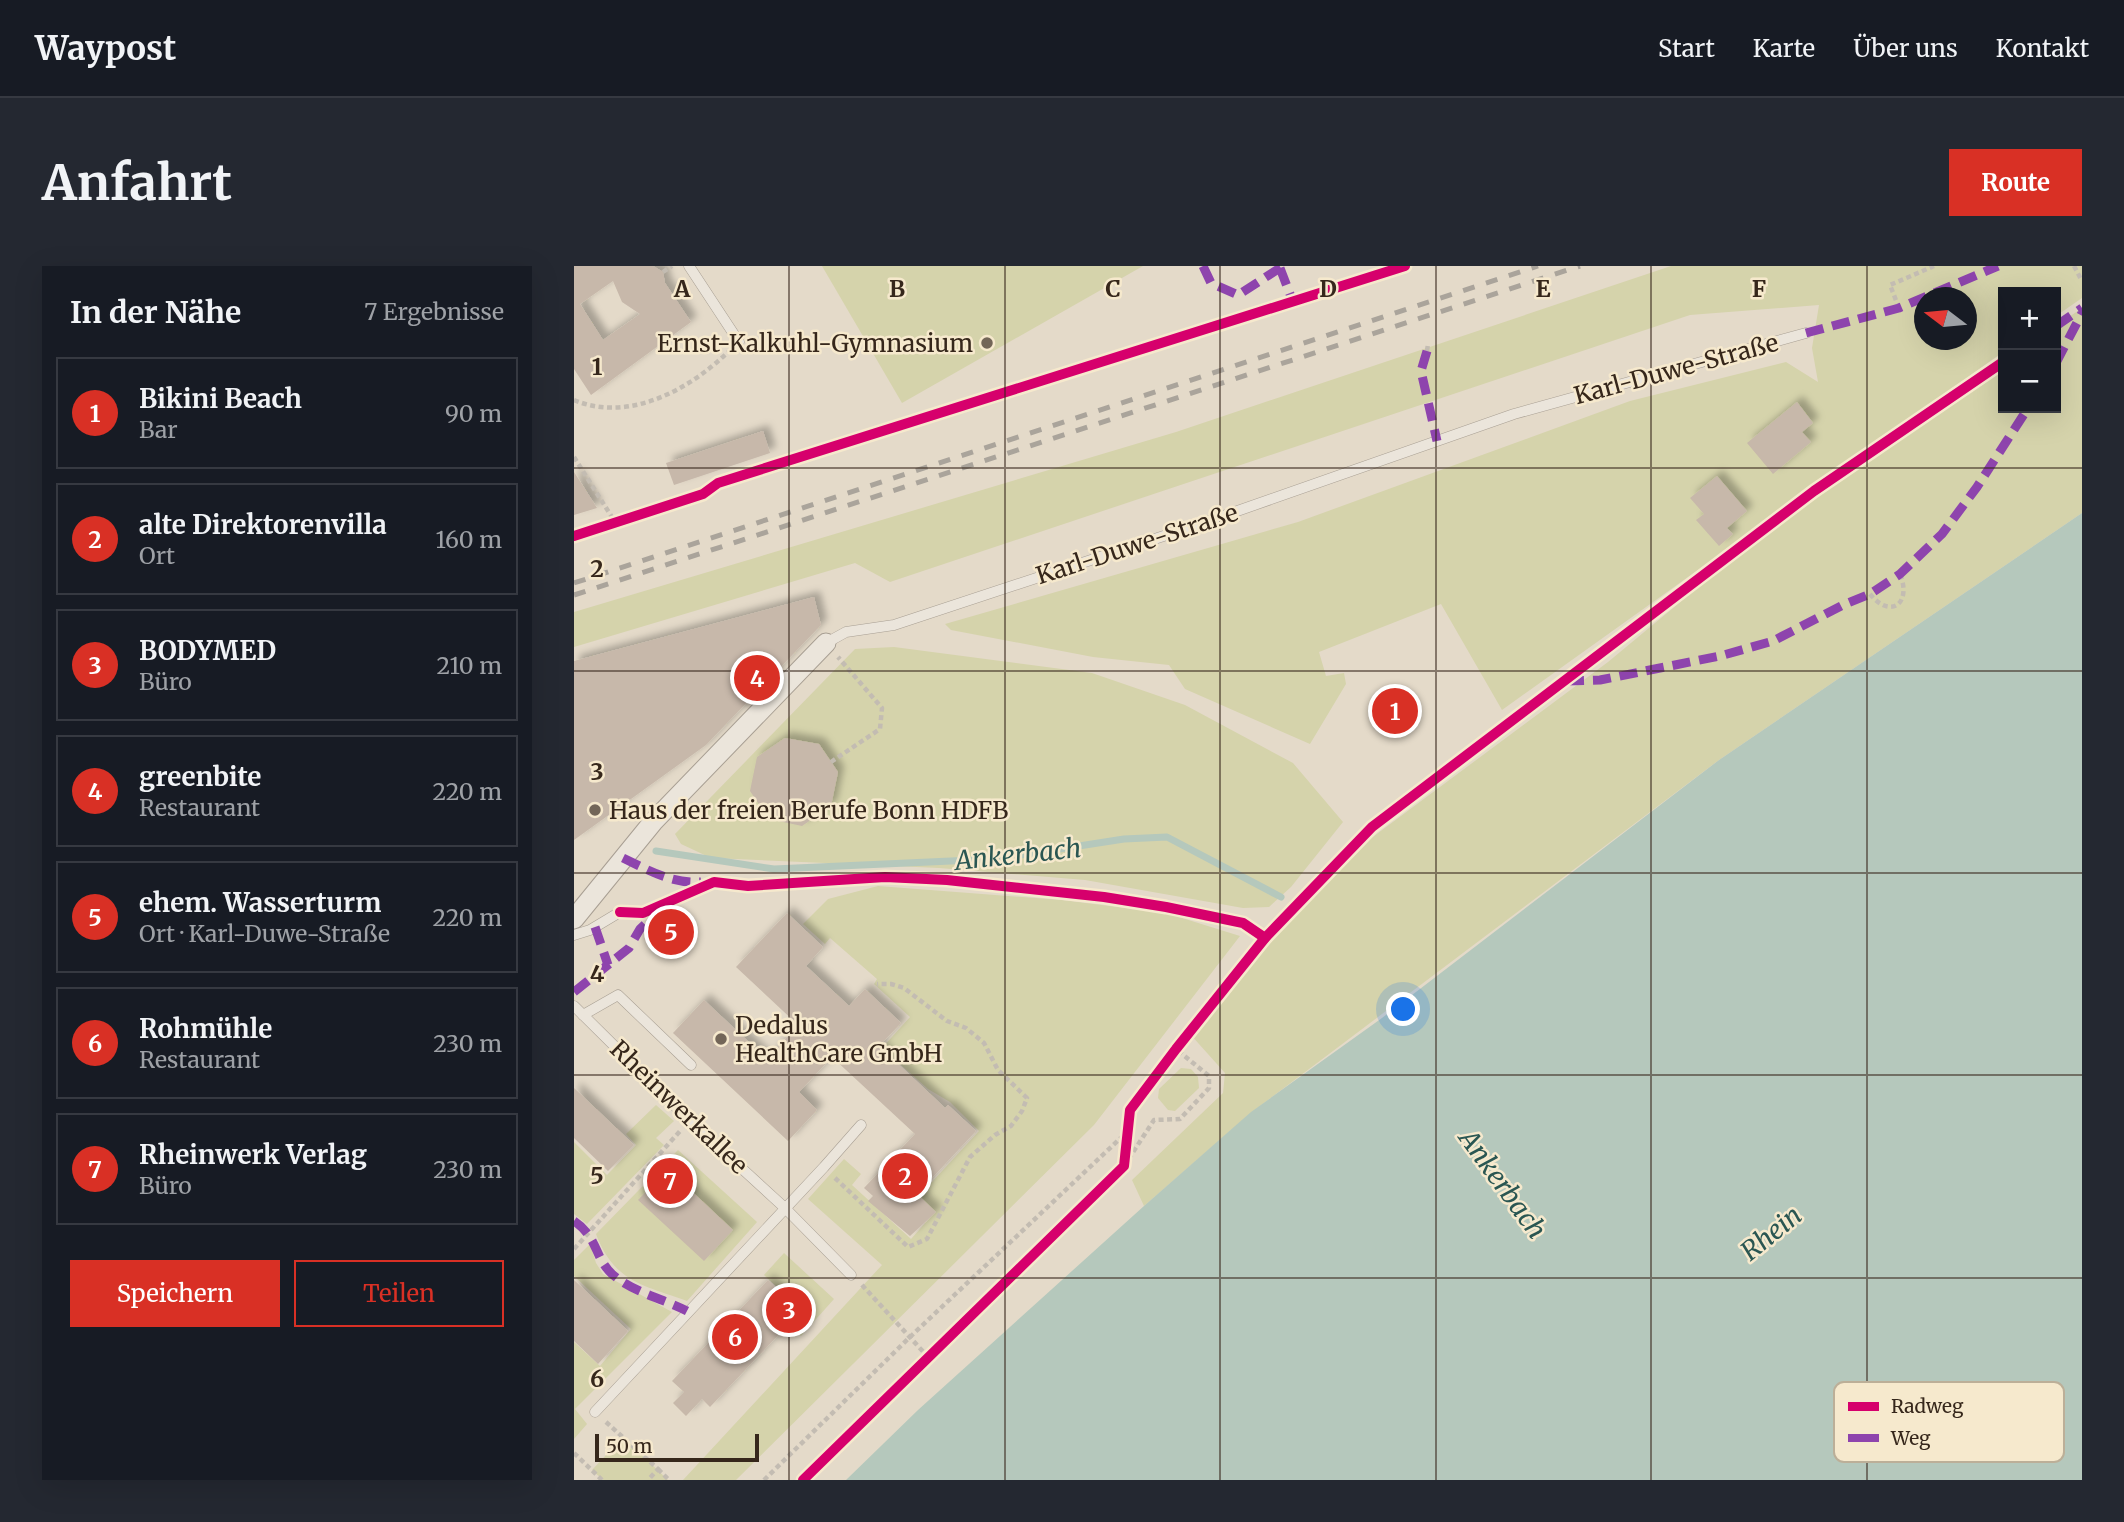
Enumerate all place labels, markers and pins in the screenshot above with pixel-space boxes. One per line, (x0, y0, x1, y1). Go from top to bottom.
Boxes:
place label: Ernst-Kalkuhl-Gymnasium (657, 328, 973, 359)
marker: Ernst-Kalkuhl-Gymnasium (979, 335, 995, 351)
pin: 4 (734, 652, 780, 704)
pin: 1 (1372, 685, 1418, 737)
place label: Haus der freien Berufe Bonn HDFB (609, 795, 1008, 826)
marker: Haus der freien Berufe Bonn HDFB (587, 802, 603, 818)
pin: 5 (648, 906, 694, 958)
place label: Dedalus HealthCare GmbH (735, 1010, 943, 1069)
marker: Dedalus HealthCare GmbH (713, 1031, 729, 1047)
pin: 2 (882, 1150, 928, 1202)
pin: 7 (647, 1155, 693, 1207)
pin: 3 (766, 1284, 812, 1336)
pin: 6 (712, 1311, 758, 1363)

